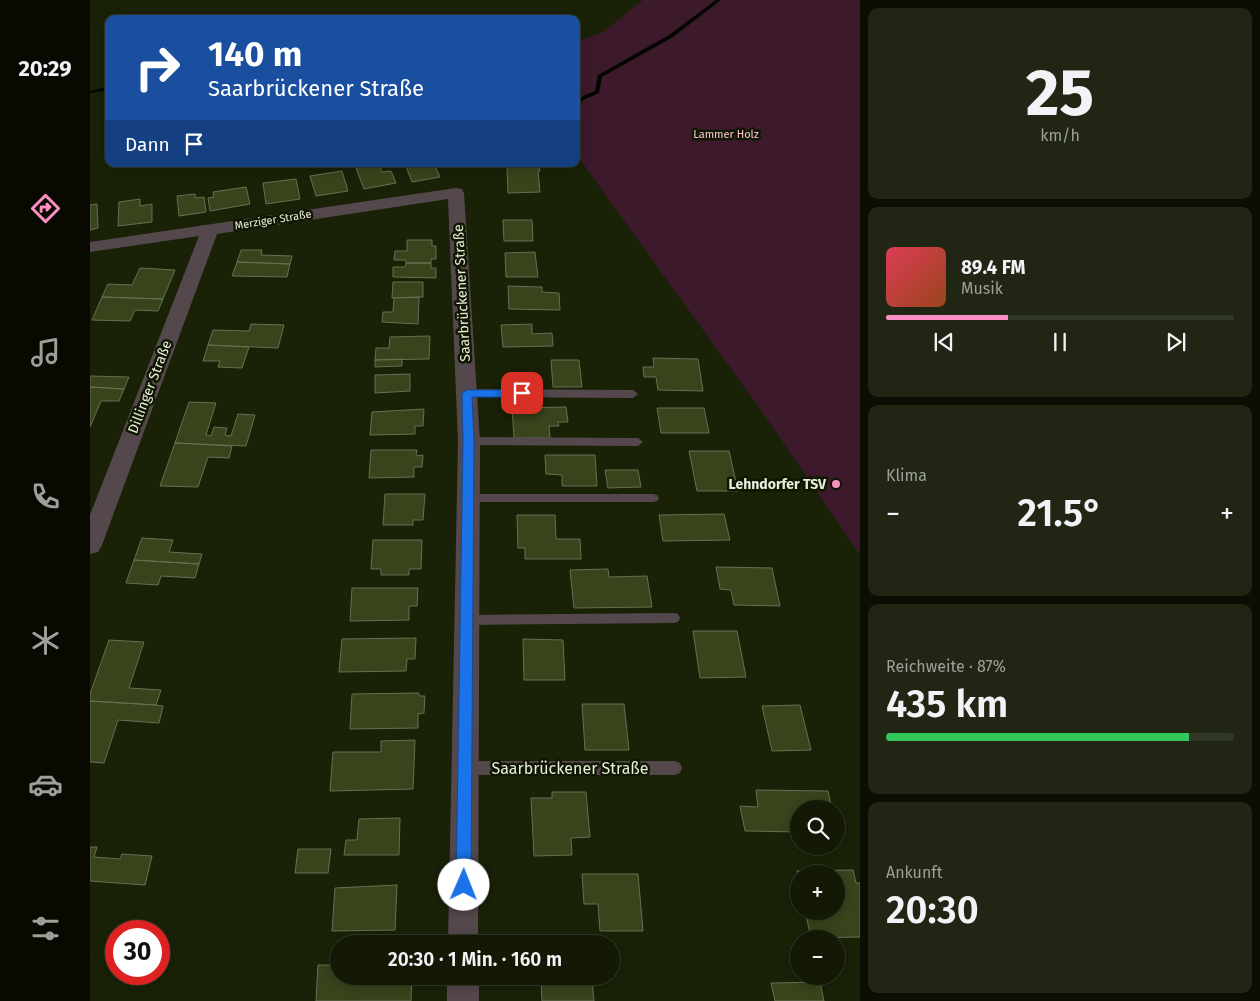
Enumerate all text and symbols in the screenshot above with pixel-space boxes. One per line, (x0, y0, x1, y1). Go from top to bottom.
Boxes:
text: 140 m (208, 33, 302, 75)
icon: right (125, 35, 190, 100)
text: 25 (1026, 54, 1094, 132)
text: 20:29 (19, 55, 72, 82)
text: Saarbrückener Straße (208, 75, 424, 102)
text: km/h (1040, 126, 1080, 145)
park label: Lammer Holz (693, 128, 759, 141)
icon: arrive (180, 130, 208, 158)
text: Dann (125, 133, 170, 156)
icon: directions (28, 191, 63, 226)
street label: Merziger Straße (234, 208, 312, 232)
street label: Saarbrückener Straße (450, 224, 474, 362)
text: 89.4 FM (961, 256, 1025, 279)
text: Musik (961, 279, 1003, 298)
icon: previous (930, 328, 958, 356)
icon: pause (1046, 328, 1074, 356)
icon: next (1162, 328, 1190, 356)
icon: music (28, 335, 63, 370)
street label: Dillinger Straße (124, 338, 176, 436)
pin (501, 372, 543, 414)
icon: arrive (508, 379, 536, 407)
text: Klima (886, 466, 927, 485)
place label: Lehndorfer TSV (729, 476, 827, 493)
marker: Lehndorfer TSV (830, 478, 842, 490)
icon: phone (28, 479, 63, 514)
text: 21.5° (1018, 490, 1102, 536)
text: − (886, 497, 900, 530)
text: + (1220, 497, 1234, 530)
icon: climate (28, 623, 63, 658)
text: Reichweite · 87% (886, 657, 1006, 676)
text: 435 km (886, 681, 1008, 727)
street label: Saarbrückener Straße (491, 759, 649, 778)
icon: car (28, 767, 63, 802)
map controls (790, 800, 845, 985)
button: search (790, 800, 845, 855)
position arrow (437, 858, 489, 910)
text: Ankunft (886, 863, 942, 882)
button: + (790, 865, 845, 920)
text: 20:30 (886, 887, 979, 933)
icon: filters (28, 911, 63, 946)
speed limit sign: 30 (105, 920, 170, 985)
button: − (790, 930, 845, 985)
text: 20:30 · 1 Min. · 160 m (388, 948, 562, 971)

